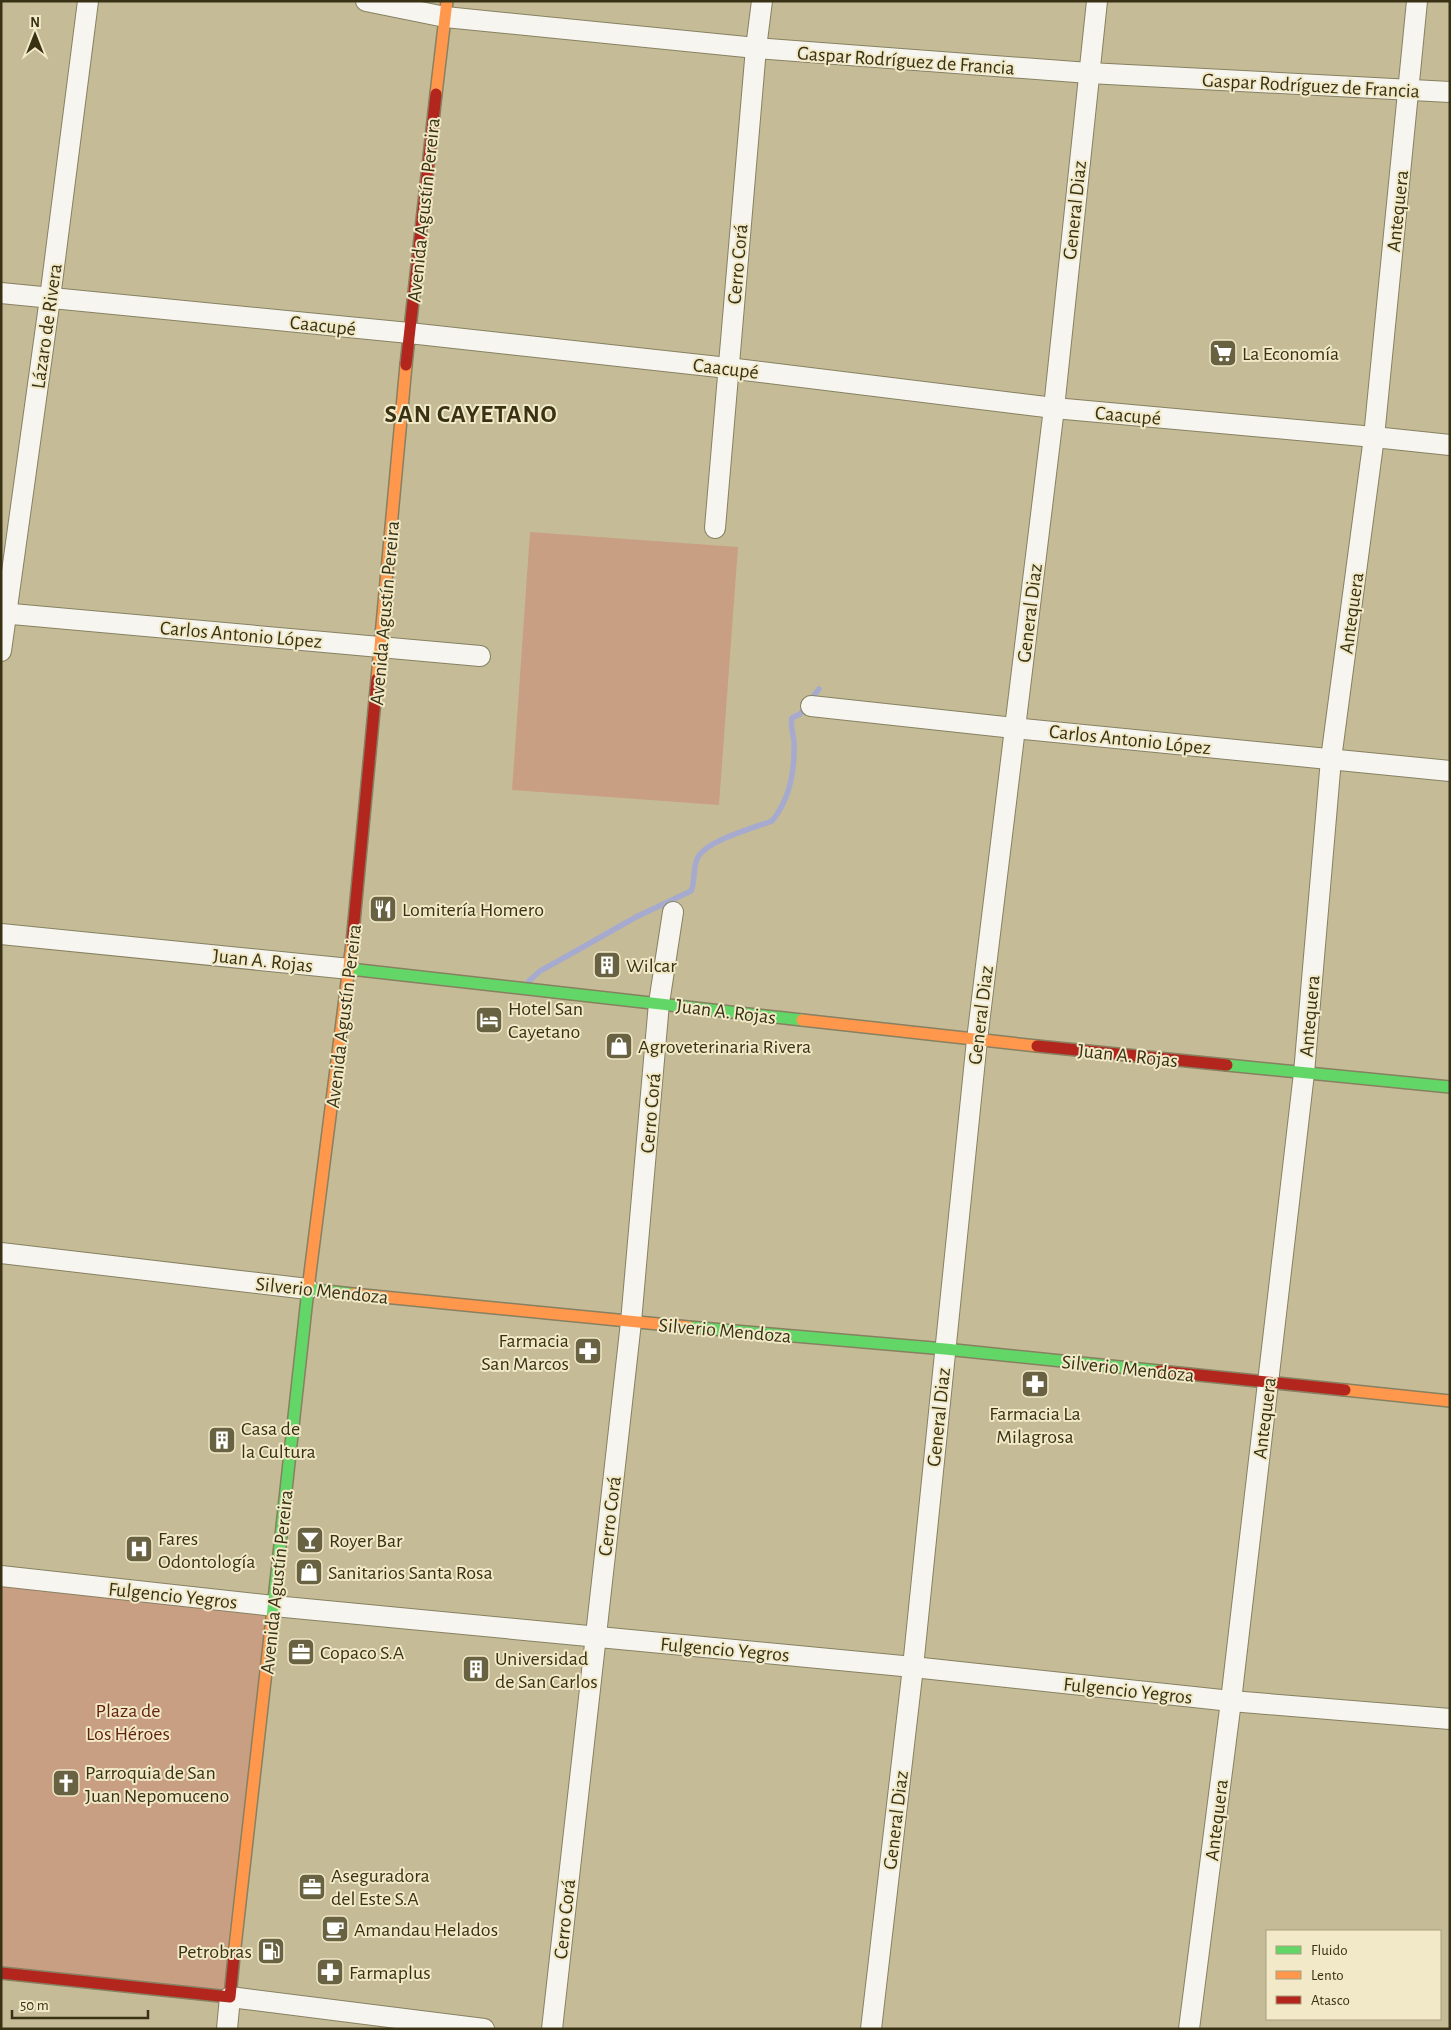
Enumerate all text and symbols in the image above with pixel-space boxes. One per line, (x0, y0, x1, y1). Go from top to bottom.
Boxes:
north arrow (10, 10, 60, 60)
text: N (30, 16, 40, 30)
street label: Gaspar Rodríguez de Francia (796, 43, 1015, 79)
street label: Gaspar Rodríguez de Francia (1201, 70, 1420, 102)
street label: Avenida Agustín Pereira (404, 117, 444, 303)
street label: General Diaz (1060, 160, 1090, 261)
street label: Antequera (1384, 169, 1412, 253)
street label: Cerro Corá (725, 223, 751, 305)
street label: Lázaro de Rivera (28, 262, 66, 390)
street label: Caacupé (289, 313, 357, 339)
supermarket icon: La Economía (1208, 338, 1238, 368)
place label: La Economía (1242, 344, 1339, 364)
street label: Caacupé (692, 355, 760, 383)
district label: SAN CAYETANO (384, 402, 558, 427)
street label: Caacupé (1094, 403, 1162, 429)
street label: Avenida Agustín Pereira (367, 520, 403, 706)
street label: General Diaz (1014, 563, 1046, 664)
street label: Antequera (1336, 571, 1368, 655)
street label: Carlos Antonio López (159, 618, 323, 652)
street label: Carlos Antonio López (1048, 722, 1212, 758)
restaurant icon: Lomitería Homero (368, 894, 398, 924)
place label: Lomitería Homero (402, 900, 544, 920)
street label: Avenida Agustín Pereira (323, 923, 365, 1109)
street label: Juan A. Rojas (212, 946, 314, 976)
building icon: Wilcar (592, 950, 622, 980)
place label: Wilcar (626, 956, 677, 976)
street label: General Diaz (965, 965, 997, 1066)
street label: Antequera (1296, 974, 1324, 1058)
street label: Juan A. Rojas (675, 996, 777, 1028)
place label: Hotel San Cayetano (508, 999, 583, 1042)
hotel icon: Hotel San Cayetano (474, 1005, 504, 1035)
shop icon: Agroveterinaria Rivera (604, 1031, 634, 1061)
place label: Agroveterinaria Rivera (638, 1037, 811, 1057)
street label: Juan A. Rojas (1077, 1041, 1179, 1071)
street label: Cerro Corá (638, 1072, 664, 1154)
street label: Silverio Mendoza (255, 1274, 389, 1308)
street label: Silverio Mendoza (658, 1315, 792, 1347)
place label: Farmacia San Marcos (481, 1331, 569, 1374)
pharmacy icon: Farmacia San Marcos (573, 1336, 603, 1366)
street label: Silverio Mendoza (1061, 1352, 1195, 1386)
street label: General Diaz (924, 1367, 954, 1468)
pharmacy icon: Farmacia La Milagrosa (1020, 1369, 1050, 1399)
street label: Antequera (1250, 1376, 1280, 1460)
place label: Farmacia La Milagrosa (989, 1404, 1081, 1447)
place label: Casa de la Cultura (241, 1419, 316, 1462)
building icon: Casa de la Cultura (207, 1425, 237, 1455)
street label: Cerro Corá (595, 1475, 625, 1557)
street label: Avenida Agustín Pereira (257, 1489, 297, 1675)
bar icon: Royer Bar (295, 1525, 325, 1555)
place label: Fares Odontología (158, 1529, 256, 1572)
place label: Royer Bar (329, 1531, 403, 1551)
hospital icon: Fares Odontología (124, 1534, 154, 1564)
shop icon: Sanitarios Santa Rosa (294, 1557, 324, 1587)
place label: Sanitarios Santa Rosa (328, 1563, 493, 1583)
street label: Fulgencio Yegros (107, 1579, 238, 1613)
street label: Fulgencio Yegros (660, 1634, 790, 1666)
office icon: Copaco S.A (286, 1637, 316, 1667)
place label: Copaco S.A (320, 1643, 405, 1663)
place label: Universidad de San Carlos (495, 1649, 598, 1692)
building icon: Universidad de San Carlos (461, 1654, 491, 1684)
street label: Fulgencio Yegros (1062, 1674, 1193, 1708)
park label: Plaza de Los Héroes (86, 1701, 170, 1744)
place label: Parroquia de San Juan Nepomuceno (85, 1763, 229, 1806)
church icon: Parroquia de San Juan Nepomuceno (51, 1768, 81, 1798)
street label: General Diaz (880, 1770, 912, 1871)
street label: Antequera (1202, 1778, 1232, 1862)
place label: Aseguradora del Este S.A (331, 1866, 430, 1909)
office icon: Aseguradora del Este S.A (297, 1872, 327, 1902)
street label: Cerro Corá (551, 1878, 579, 1960)
cafe icon: Amandau Helados (320, 1914, 350, 1944)
place label: Amandau Helados (354, 1920, 498, 1940)
legend (1266, 1930, 1441, 2020)
fuel station icon: Petrobras (256, 1936, 286, 1966)
place label: Petrobras (178, 1942, 252, 1962)
text: Fluido (1311, 1943, 1348, 1958)
pharmacy icon: Farmaplus (315, 1957, 345, 1987)
place label: Farmaplus (349, 1963, 431, 1983)
text: Lento (1311, 1968, 1344, 1983)
scale bar (12, 1988, 149, 2020)
text: Atasco (1311, 1993, 1350, 2008)
text: 50 m (20, 1998, 49, 2013)

